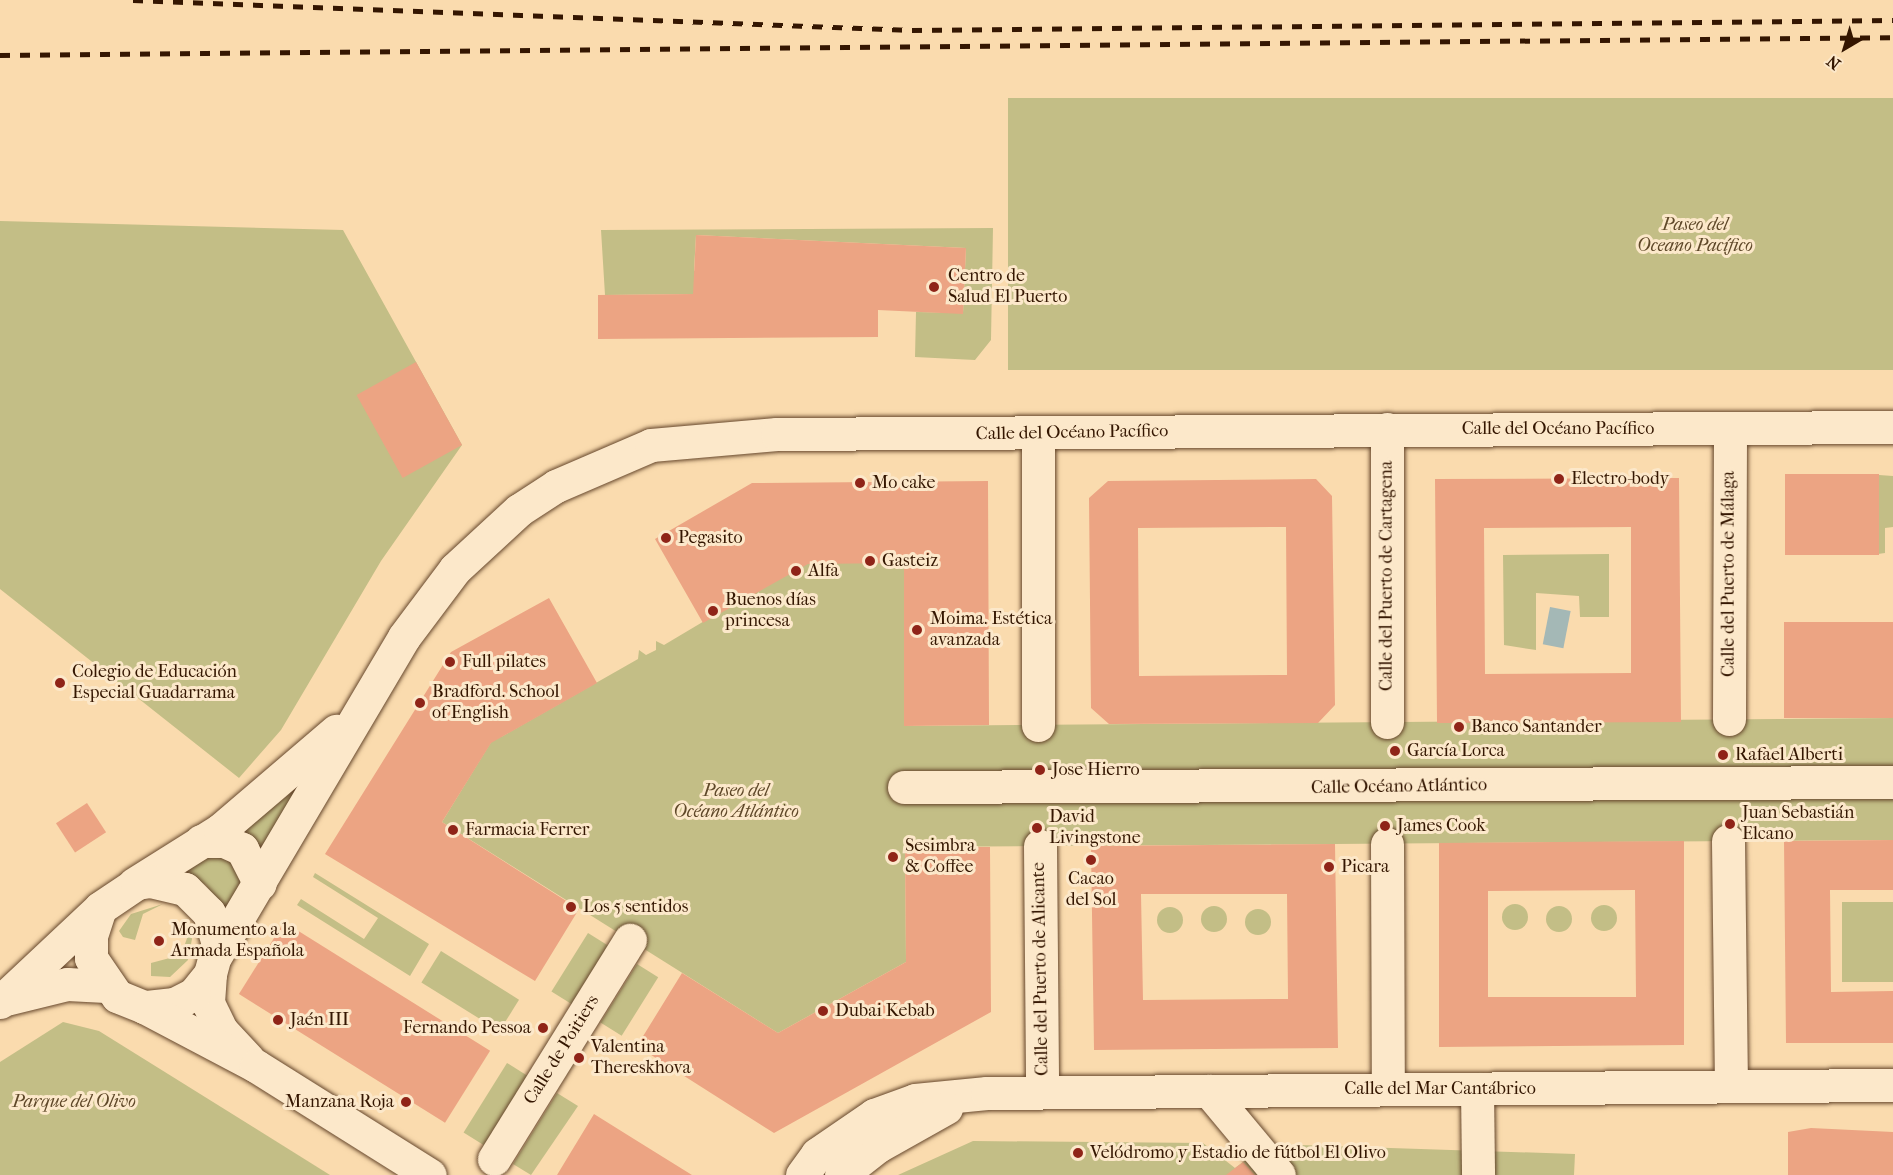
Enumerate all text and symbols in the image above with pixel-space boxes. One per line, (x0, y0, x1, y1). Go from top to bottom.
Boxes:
north arrow (1815, 18, 1875, 78)
text: N (1823, 51, 1844, 74)
park label: Paseo del Oceano Pacífico (1637, 215, 1753, 258)
place label: Centro de Salud El Puerto (948, 266, 1067, 308)
marker: Centro de Salud El Puerto (925, 278, 943, 296)
street label: Calle del Océano Pacífico (1462, 418, 1654, 440)
street label: Calle del Océano Pacífico (976, 421, 1168, 445)
street label: Calle del Puerto de Cartagena (1376, 461, 1398, 691)
place label: Electro-body (1571, 468, 1669, 490)
street label: Calle del Puerto de Málaga (1718, 471, 1740, 677)
place label: Mo cake (872, 472, 935, 494)
marker: Electro-body (1552, 472, 1566, 486)
marker: Mo cake (853, 476, 867, 490)
place label: Pegasito (678, 527, 743, 549)
marker: Pegasito (659, 531, 673, 545)
place label: Gasteiz (882, 550, 938, 572)
marker: Gasteiz (863, 554, 877, 568)
place label: Alfa (808, 560, 839, 582)
marker: Alfa (789, 564, 803, 578)
place label: Buenos días princesa (725, 590, 816, 632)
marker: Buenos días princesa (706, 604, 720, 618)
place label: Moima. Estética avanzada (930, 609, 1052, 652)
marker: Moima. Estética avanzada (908, 621, 926, 639)
place label: Full pilates (462, 651, 546, 673)
marker: Full pilates (443, 655, 457, 669)
place label: Colegio de Educación Especial Guadarrama (72, 662, 237, 704)
marker: Colegio de Educación Especial Guadarrama (53, 676, 67, 690)
place label: Bradford. School of English (432, 682, 559, 724)
marker: Bradford. School of English (413, 696, 427, 710)
place label: Banco Santander (1471, 716, 1602, 738)
marker: Banco Santander (1452, 720, 1466, 734)
place label: García Lorca (1407, 740, 1505, 762)
marker: García Lorca (1388, 744, 1402, 758)
place label: Rafael Alberti (1735, 744, 1843, 766)
marker: Rafael Alberti (1716, 748, 1730, 762)
place label: Jose Hierro (1052, 759, 1140, 781)
marker: Jose Hierro (1033, 763, 1047, 777)
street label: Calle Océano Atlántico (1311, 775, 1487, 799)
park label: Paseo del Océano Atlántico (673, 781, 799, 824)
place label: Juan Sebastián Elcano (1742, 803, 1854, 846)
place label: David Livingstone (1049, 807, 1141, 850)
place label: James Cook (1397, 815, 1486, 837)
marker: Juan Sebastián Elcano (1723, 817, 1737, 831)
place label: Farmacia Ferrer (465, 819, 590, 841)
marker: James Cook (1378, 819, 1392, 833)
marker: David Livingstone (1030, 821, 1044, 835)
marker: Farmacia Ferrer (446, 823, 460, 837)
place label: Sesimbra & Coffee (905, 836, 975, 878)
marker: Sesimbra & Coffee (886, 850, 900, 864)
marker: Cacao del Sol (1084, 853, 1098, 867)
place label: Picara (1341, 856, 1389, 878)
marker: Picara (1322, 860, 1336, 874)
street label: Calle del Puerto de Alicante (1028, 862, 1054, 1076)
place label: Cacao del Sol (1066, 869, 1116, 912)
place label: Los 5 sentidos (583, 896, 688, 918)
marker: Los 5 sentidos (564, 900, 578, 914)
place label: Monumento a la Armada Española (171, 920, 304, 962)
marker: Monumento a la Armada Española (152, 934, 166, 948)
street label: Calle de Poitiers (520, 991, 604, 1109)
place label: Dubai Kebab (835, 1000, 935, 1022)
marker: Dubai Kebab (816, 1004, 830, 1018)
place label: Jaén III (290, 1009, 349, 1031)
marker: Jaén III (271, 1013, 285, 1027)
place label: Fernando Pessoa (403, 1017, 531, 1039)
marker: Fernando Pessoa (536, 1021, 550, 1035)
place label: Valentina Thereskhova (591, 1037, 691, 1080)
marker: Valentina Thereskhova (572, 1051, 586, 1065)
street label: Calle del Mar Cantábrico (1344, 1078, 1536, 1100)
park label: Parque del Olivo (12, 1091, 136, 1113)
place label: Manzana Roja (285, 1091, 394, 1113)
marker: Manzana Roja (399, 1095, 413, 1109)
place label: Velódromo y Estadio de fútbol El Olivo (1090, 1142, 1386, 1164)
marker: Velódromo y Estadio de fútbol El Olivo (1071, 1146, 1085, 1160)

